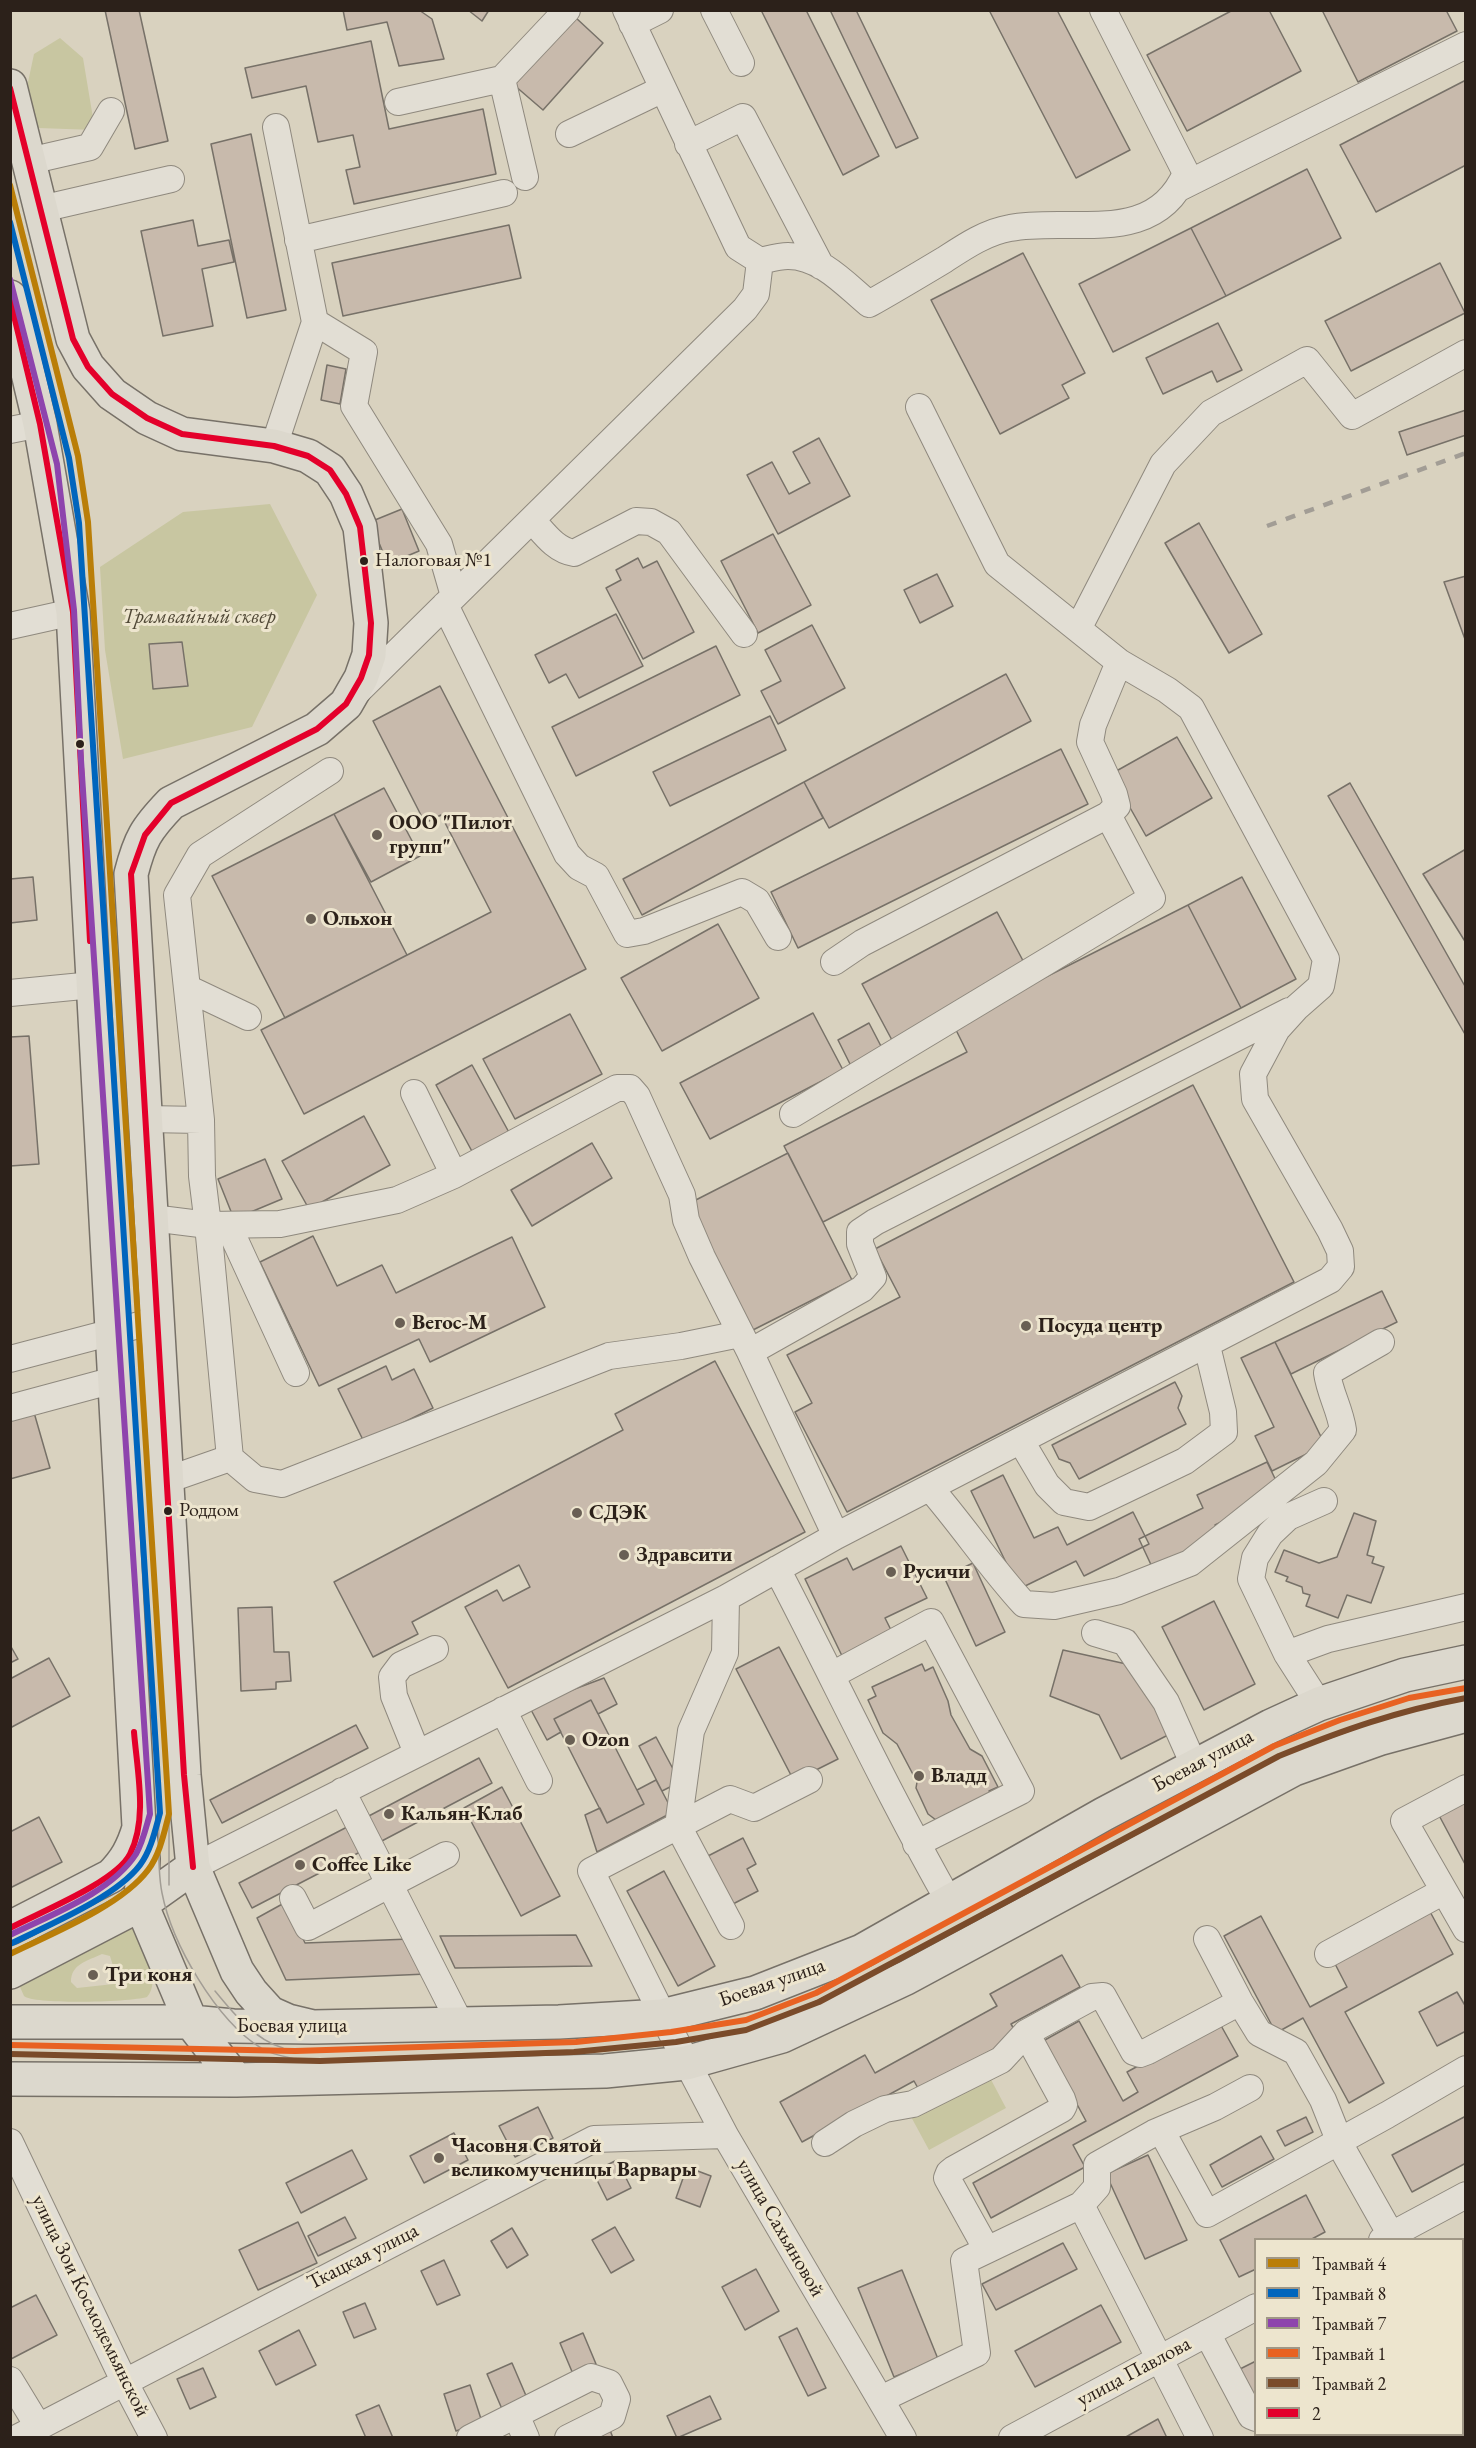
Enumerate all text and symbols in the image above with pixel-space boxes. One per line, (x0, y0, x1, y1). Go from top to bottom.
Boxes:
place label: Налоговая №1 (375, 549, 492, 573)
marker: Налоговая №1 (358, 555, 370, 567)
park label: Трамвайный сквер (122, 604, 276, 630)
unlabelled marker (74, 738, 86, 750)
place label: ООО "Пилот групп" (389, 810, 512, 860)
marker: ООО "Пилот групп" (370, 828, 384, 842)
place label: Ольхон (323, 906, 392, 932)
marker: Ольхон (304, 912, 318, 926)
place label: Вегос-М (412, 1310, 487, 1336)
place label: Посуда центр (1038, 1313, 1162, 1339)
marker: Вегос-М (393, 1316, 407, 1330)
marker: Посуда центр (1019, 1319, 1033, 1333)
place label: Роддом (179, 1499, 239, 1523)
place label: СДЭК (589, 1500, 647, 1526)
marker: Роддом (162, 1505, 174, 1517)
marker: СДЭК (570, 1506, 584, 1520)
place label: Здравсити (636, 1542, 732, 1568)
marker: Здравсити (617, 1548, 631, 1562)
place label: Русичи (903, 1559, 970, 1585)
marker: Русичи (884, 1565, 898, 1579)
street label: Боевая улица (1148, 1724, 1258, 1798)
place label: Ozon (582, 1727, 630, 1753)
marker: Ozon (563, 1733, 577, 1747)
place label: Владд (931, 1763, 987, 1789)
marker: Владд (912, 1769, 926, 1783)
place label: Кальян-Клаб (401, 1801, 522, 1827)
marker: Кальян-Клаб (382, 1807, 396, 1821)
place label: Coffee Like (312, 1852, 412, 1878)
marker: Coffee Like (293, 1858, 307, 1872)
street label: Боевая улица (716, 1953, 828, 2013)
place label: Три коня (105, 1962, 192, 1988)
marker: Три коня (86, 1968, 100, 1982)
street label: Боевая улица (237, 2013, 347, 2039)
place label: Часовня Святой великомученицы Варвары (451, 2133, 697, 2183)
marker: Часовня Святой великомученицы Варвары (432, 2151, 446, 2165)
street label: улица Сахьяновой (730, 2155, 830, 2301)
street label: улица Зои Космодемьянской (25, 2191, 155, 2421)
street label: Ткацкая улица (303, 2218, 423, 2296)
legend (1254, 2238, 1464, 2436)
text: Трамвай 4 (1312, 2252, 1386, 2275)
text: Трамвай 8 (1312, 2282, 1386, 2305)
text: Трамвай 7 (1312, 2312, 1386, 2335)
street label: улица Павлова (1073, 2331, 1195, 2413)
text: Трамвай 1 (1312, 2342, 1386, 2365)
text: Трамвай 2 (1312, 2372, 1386, 2395)
text: 2 (1312, 2402, 1321, 2425)

